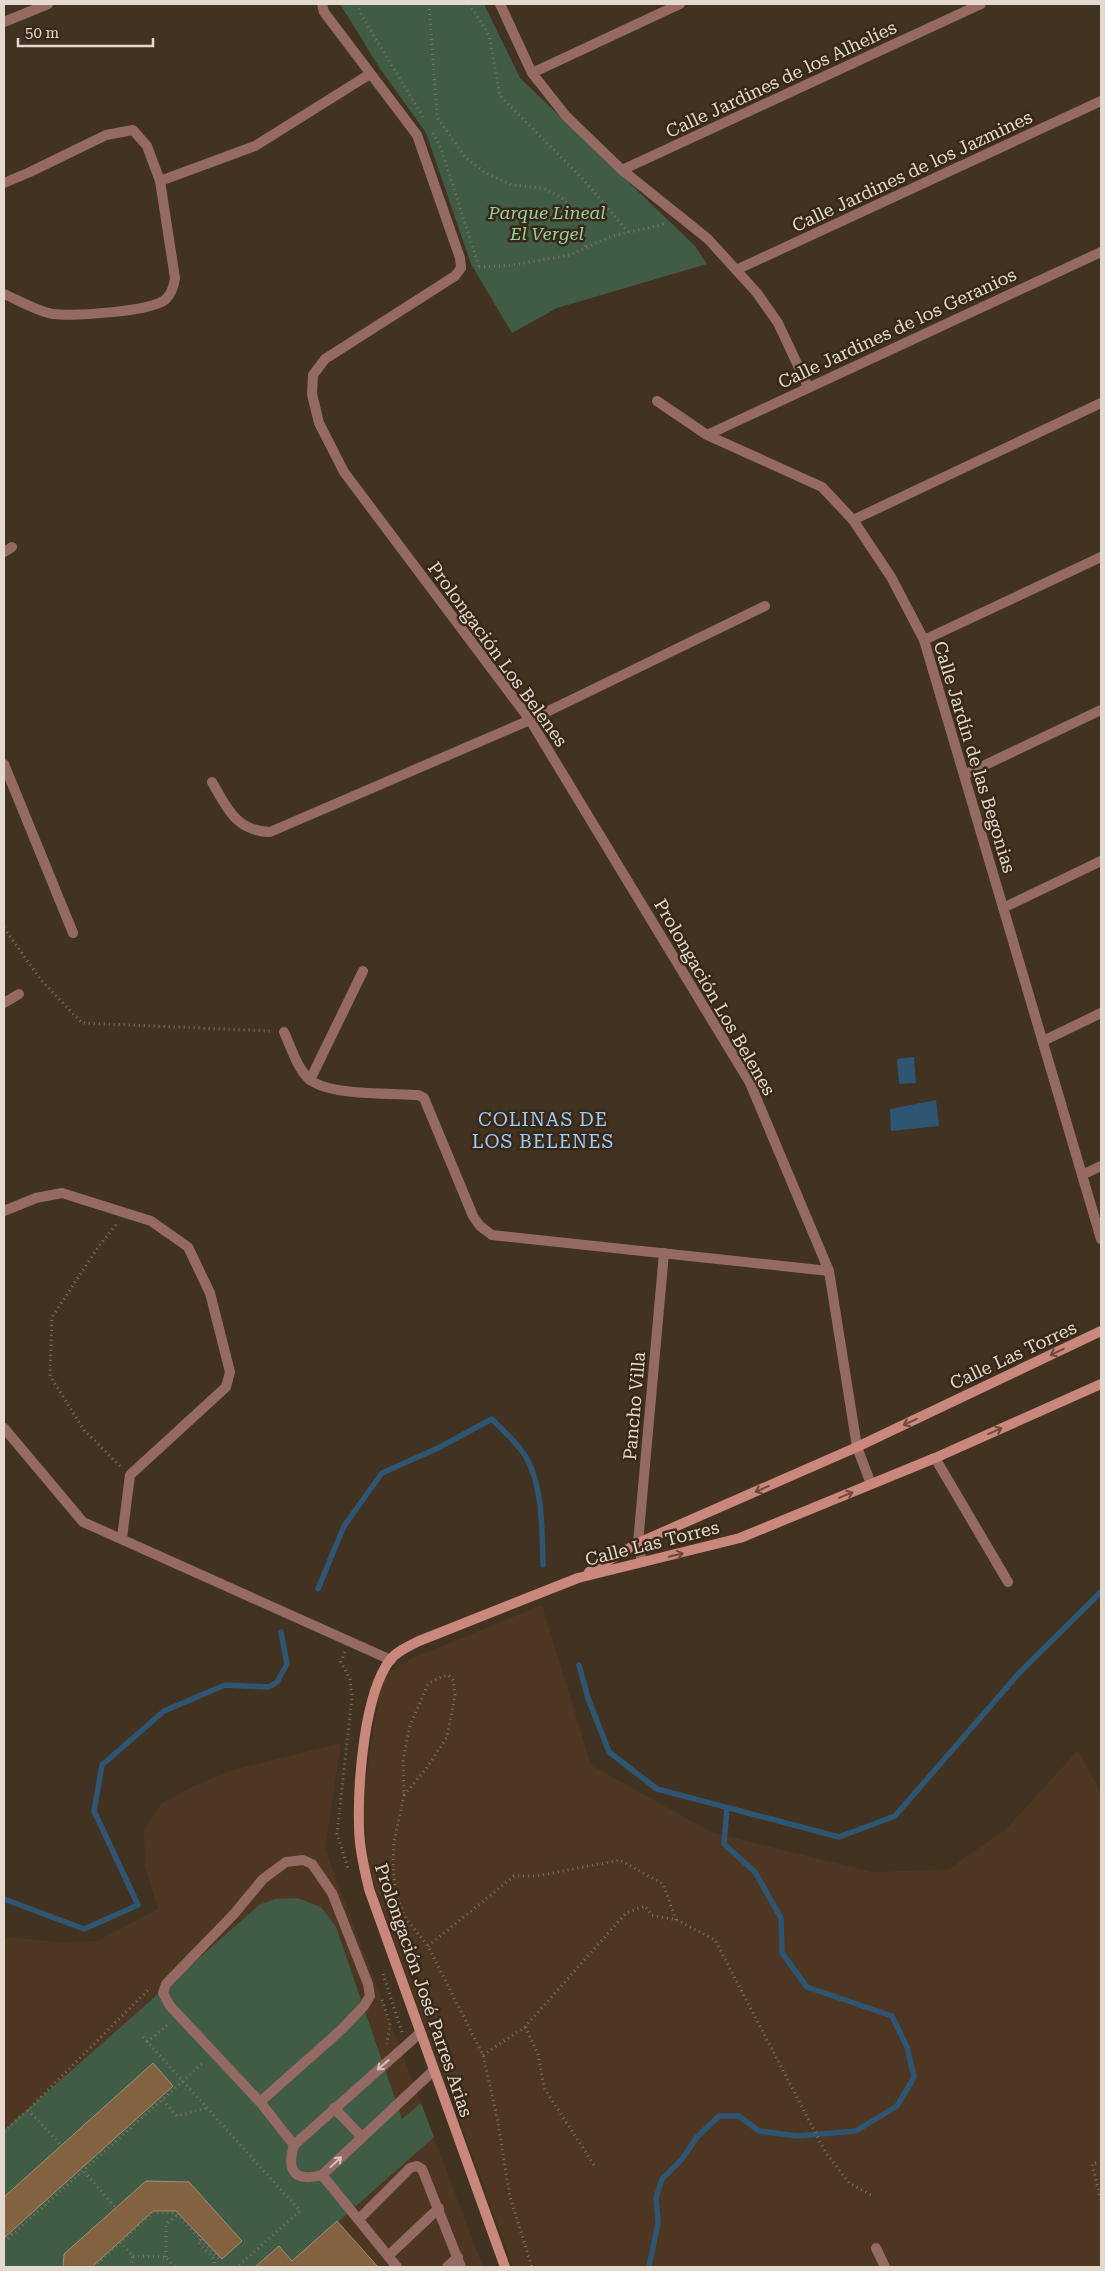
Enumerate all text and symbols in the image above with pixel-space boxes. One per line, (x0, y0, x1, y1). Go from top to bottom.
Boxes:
scale bar (18, 15, 152, 47)
street label: Calle Jardines de los Alhelíes (662, 16, 900, 142)
text: 50 m (25, 24, 60, 42)
street label: Calle Jardines de los Jazmines (789, 106, 1035, 236)
park label: Parque Lineal El Vergel (487, 202, 606, 244)
street label: Calle Jardines de los Geranios (774, 263, 1020, 393)
street label: Prolongación Los Belenes (424, 557, 572, 751)
street label: Calle Jardín de las Begonias (930, 639, 1020, 875)
street label: Prolongación Los Belenes (650, 895, 780, 1099)
district label: COLINAS DE LOS BELENES (472, 1108, 614, 1153)
street label: Calle Las Torres (946, 1316, 1080, 1394)
one-way arrow (1050, 1348, 1065, 1358)
street label: Pancho Villa (619, 1351, 649, 1461)
one-way arrow (903, 1417, 918, 1427)
one-way arrow (987, 1426, 1002, 1436)
one-way arrow (755, 1484, 770, 1494)
one-way arrow (838, 1489, 853, 1498)
street label: Calle Las Torres (583, 1516, 721, 1570)
one-way arrow (668, 1550, 684, 1559)
street label: Prolongación José Parres Arias (371, 1860, 477, 2120)
one-way arrow (377, 2059, 390, 2070)
one-way arrow (330, 2156, 343, 2168)

